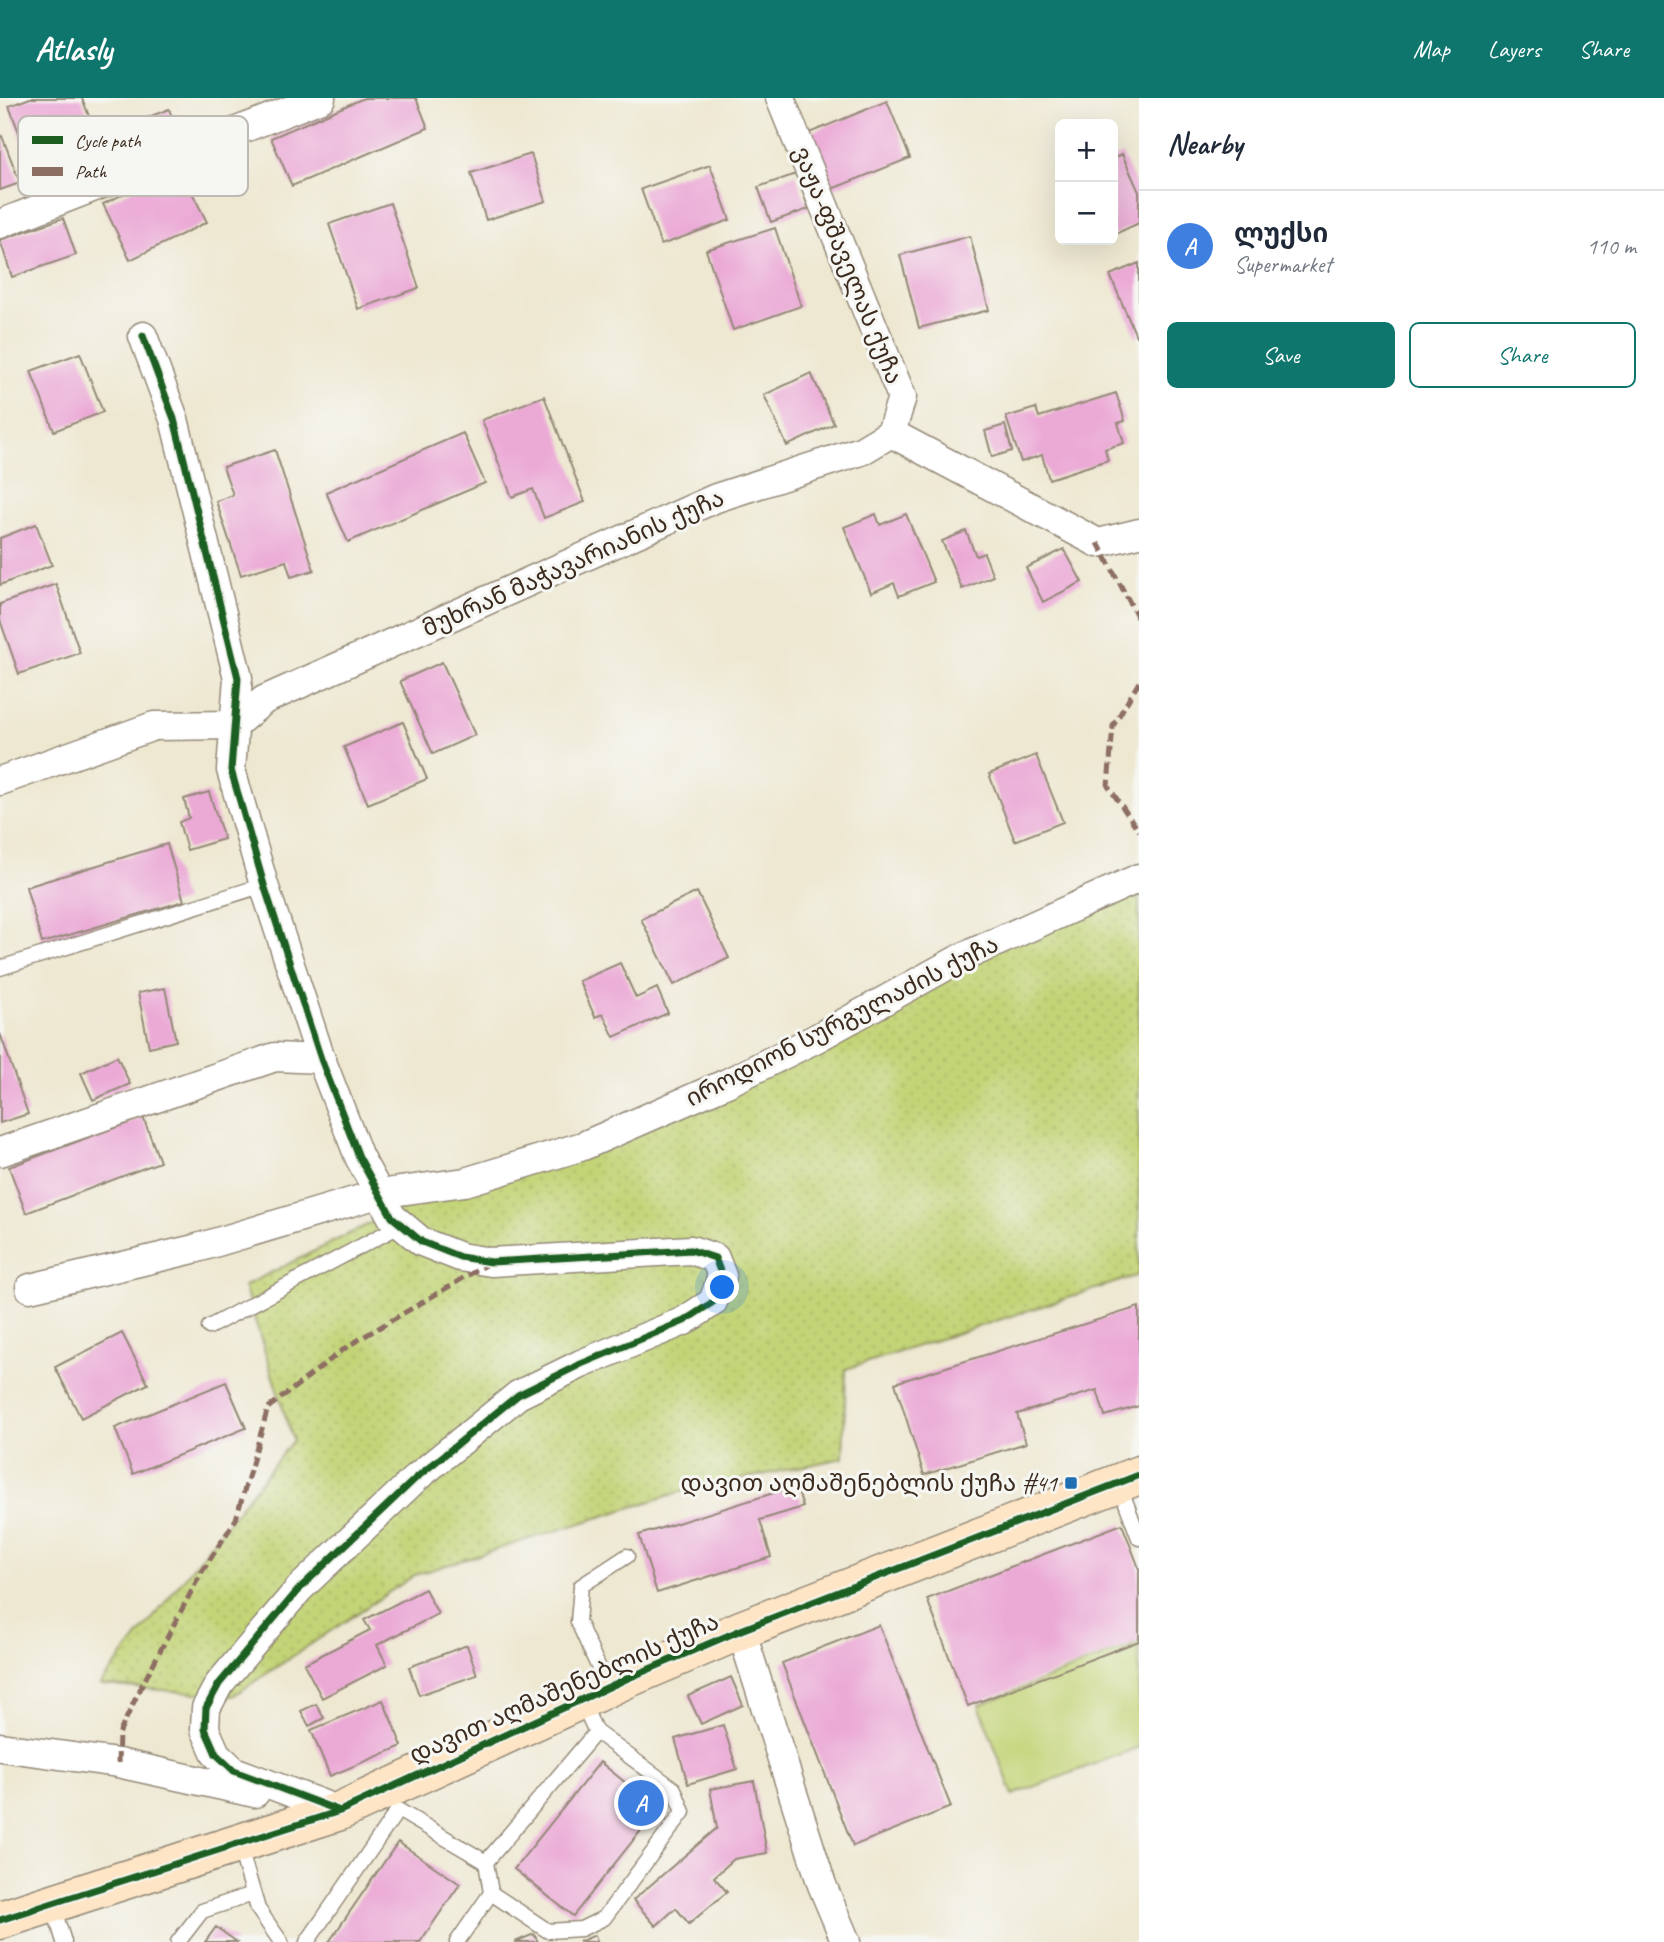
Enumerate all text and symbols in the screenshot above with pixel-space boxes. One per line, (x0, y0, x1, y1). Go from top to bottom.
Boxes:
text: Atlasly (35, 28, 112, 70)
text: Map (1413, 34, 1450, 64)
text: Layers (1488, 34, 1541, 64)
text: Share (1579, 34, 1629, 64)
legend (18, 116, 248, 196)
map controls (1055, 119, 1118, 245)
button: + (1055, 119, 1118, 182)
text: Nearby (1167, 125, 1243, 163)
text: Cycle path (75, 129, 141, 153)
street label: ვაჟა-ფშაველას ქუჩა (786, 142, 910, 388)
text: Path (75, 160, 108, 184)
button: − (1055, 182, 1118, 245)
text: ლუქსი (1234, 217, 1328, 250)
text: A (1184, 232, 1196, 261)
text: 110 m (1587, 232, 1636, 261)
text: Supermarket (1234, 250, 1332, 279)
button: Save (1167, 322, 1395, 388)
button: Share (1409, 322, 1636, 388)
street label: მუხრან მაჭავარიანის ქუჩა (417, 483, 729, 643)
street label: იროდიონ სურგულაძის ქუჩა (681, 929, 1003, 1113)
your location (705, 1270, 739, 1304)
place label: დავით აღმაშენებლის ქუჩა #41 (681, 1468, 1058, 1498)
marker: დავით აღმაშენებლის ქუჩა #41 (1063, 1475, 1079, 1491)
street label: დავით აღმაშენებლის ქუჩა (405, 1606, 723, 1770)
pin: A (618, 1777, 664, 1829)

